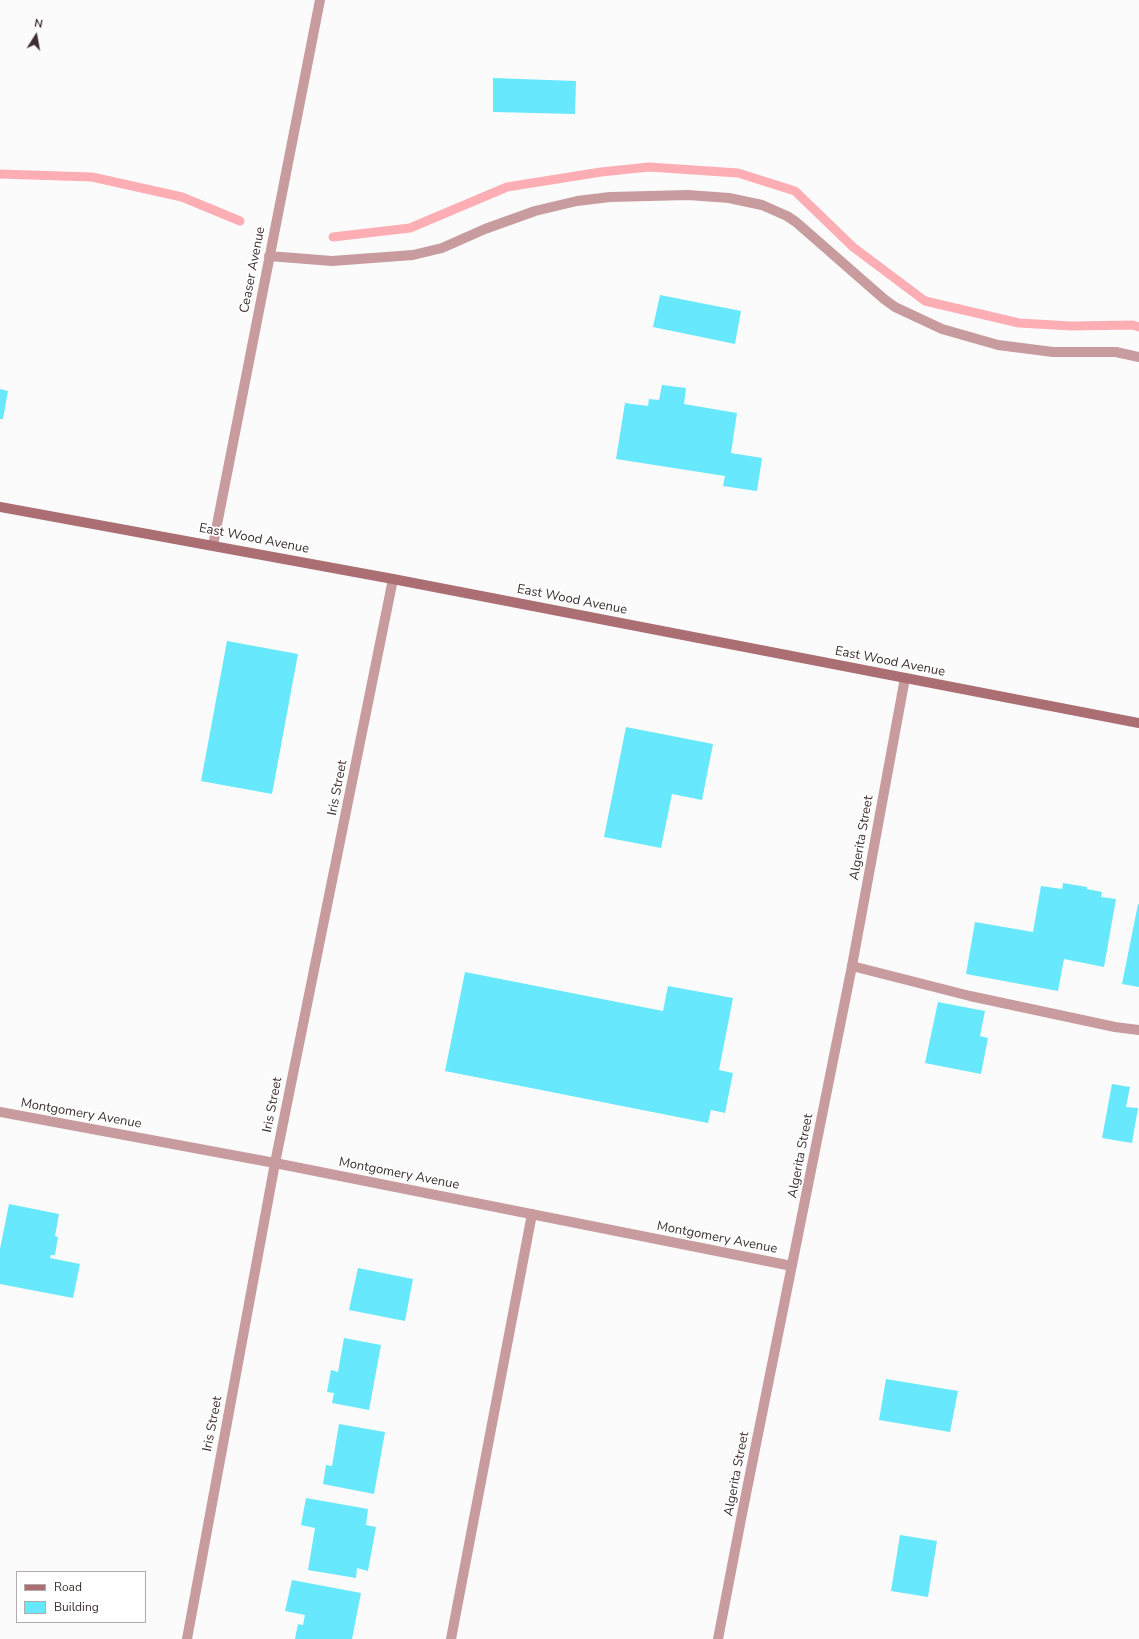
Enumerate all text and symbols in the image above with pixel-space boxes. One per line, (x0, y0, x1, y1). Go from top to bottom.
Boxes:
north arrow (16, 16, 56, 56)
text: N (33, 16, 44, 32)
street label: Ceaser Avenue (237, 226, 269, 314)
street label: East Wood Avenue (198, 521, 310, 557)
street label: East Wood Avenue (516, 582, 628, 618)
street label: East Wood Avenue (834, 644, 946, 680)
street label: Iris Street (325, 759, 351, 817)
street label: Algerita Street (847, 794, 877, 882)
street label: Iris Street (260, 1076, 286, 1134)
street label: Montgomery Avenue (19, 1096, 143, 1132)
street label: Algerita Street (785, 1112, 817, 1200)
street label: Montgomery Avenue (337, 1155, 461, 1193)
street label: Montgomery Avenue (655, 1219, 779, 1257)
street label: Iris Street (200, 1395, 226, 1453)
street label: Algerita Street (721, 1430, 753, 1518)
legend (16, 1571, 146, 1623)
text: Road (54, 1579, 82, 1595)
text: Building (54, 1599, 99, 1615)

